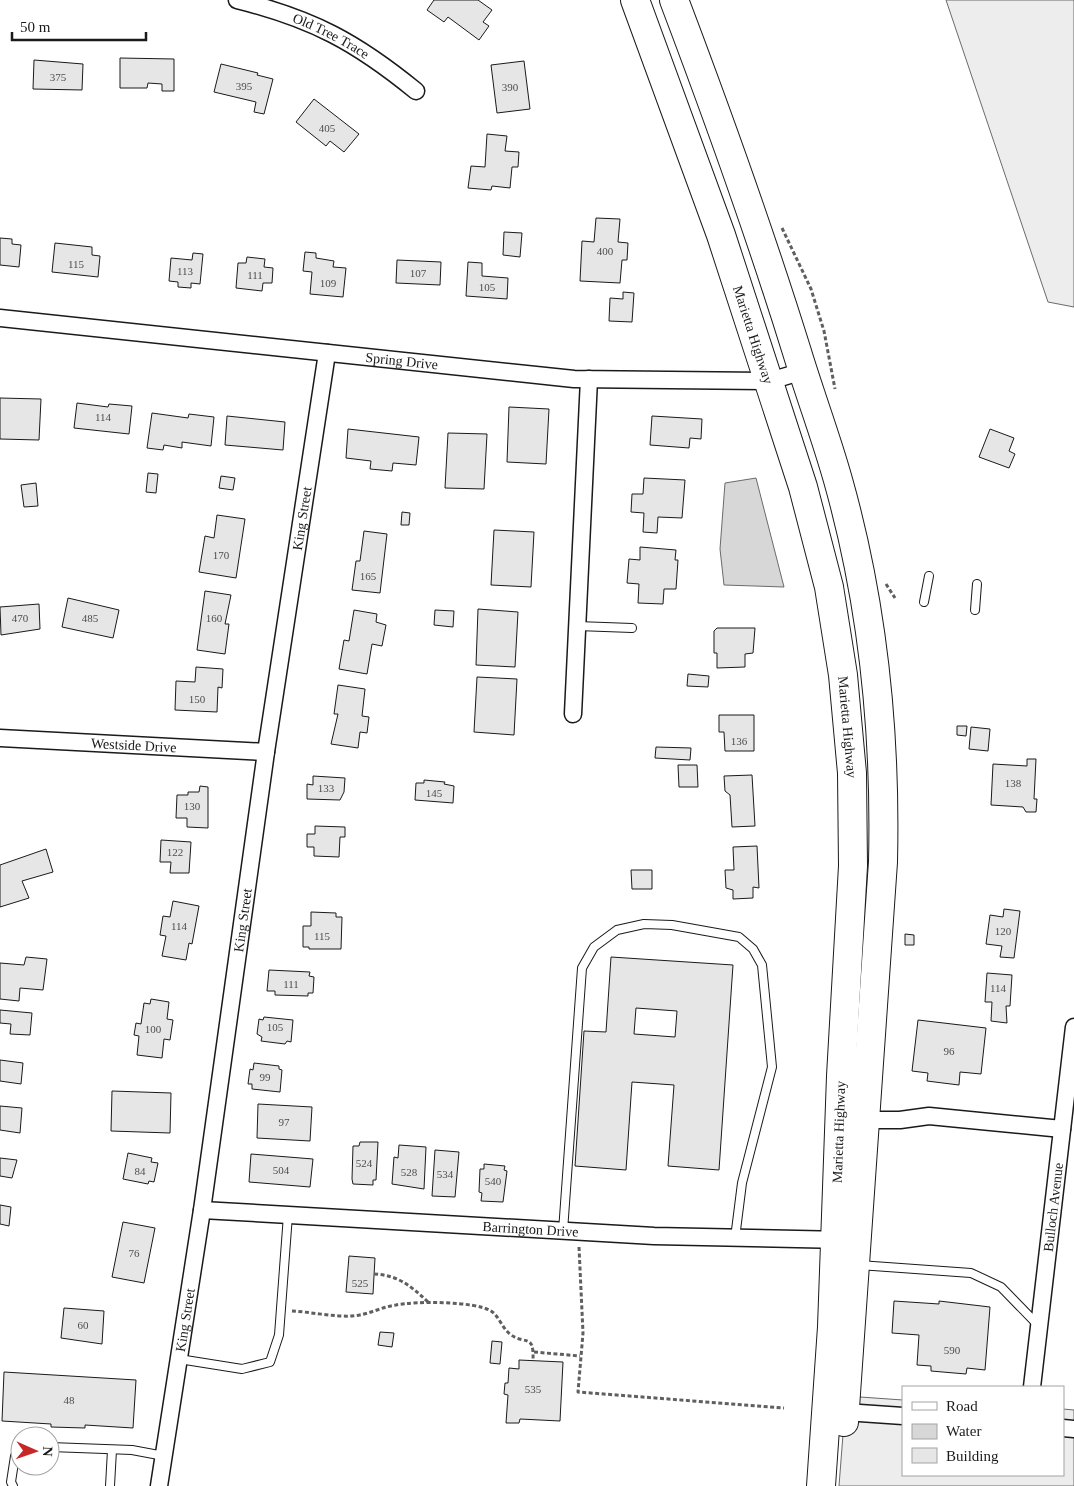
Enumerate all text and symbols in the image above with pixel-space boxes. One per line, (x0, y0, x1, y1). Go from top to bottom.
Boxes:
scale bar (12, 10, 146, 42)
street label: Old Tree Trace (291, 10, 372, 61)
text: 50 m (20, 19, 51, 35)
house number: 375 (50, 71, 67, 83)
house number: 395 (236, 80, 253, 92)
house number: 390 (502, 81, 519, 93)
house number: 405 (319, 122, 336, 134)
house number: 400 (597, 245, 614, 257)
house number: 115 (68, 258, 85, 270)
house number: 113 (177, 265, 194, 277)
house number: 107 (410, 267, 427, 279)
house number: 111 (247, 269, 263, 281)
house number: 109 (320, 277, 337, 289)
house number: 105 (479, 281, 496, 293)
street label: Marietta Highway (730, 284, 776, 386)
street label: Spring Drive (365, 349, 439, 372)
house number: 114 (95, 411, 112, 423)
street label: King Street (289, 486, 314, 551)
house number: 170 (213, 549, 230, 561)
house number: 165 (360, 570, 377, 582)
house number: 470 (12, 612, 29, 624)
house number: 485 (82, 612, 99, 624)
house number: 160 (206, 612, 223, 624)
street label: Marietta Highway (836, 675, 860, 778)
house number: 150 (189, 693, 206, 705)
street label: Westside Drive (91, 735, 177, 755)
house number: 136 (731, 735, 748, 747)
house number: 138 (1005, 777, 1022, 789)
house number: 133 (318, 782, 335, 794)
house number: 145 (426, 787, 443, 799)
house number: 130 (184, 800, 201, 812)
house number: 122 (167, 846, 183, 858)
street label: King Street (231, 887, 254, 953)
house number: 114 (171, 920, 188, 932)
house number: 120 (995, 925, 1012, 937)
house number: 115 (314, 930, 331, 942)
house number: 111 (283, 978, 299, 990)
house number: 114 (990, 982, 1007, 994)
house number: 105 (267, 1021, 284, 1033)
house number: 100 (145, 1023, 162, 1035)
house number: 96 (944, 1045, 955, 1057)
house number: 99 (260, 1071, 271, 1083)
street label: Marietta Highway (830, 1081, 848, 1183)
house number: 97 (279, 1116, 290, 1128)
house number: 524 (356, 1157, 373, 1169)
street label: Bulloch Avenue (1040, 1162, 1066, 1253)
house number: 504 (273, 1164, 290, 1176)
house number: 84 (135, 1165, 146, 1177)
house number: 528 (401, 1166, 418, 1178)
house number: 534 (437, 1168, 454, 1180)
house number: 540 (485, 1175, 502, 1187)
street label: Barrington Drive (482, 1219, 579, 1239)
house number: 76 (129, 1247, 140, 1259)
house number: 525 (352, 1277, 369, 1289)
street label: King Street (173, 1287, 197, 1353)
house number: 60 (78, 1319, 89, 1331)
house number: 590 (944, 1344, 961, 1356)
house number: 535 (525, 1383, 542, 1395)
legend (902, 1386, 1064, 1476)
house number: 48 (64, 1394, 75, 1406)
text: Road (946, 1398, 978, 1414)
text: Water (946, 1423, 981, 1439)
north arrow (10, 1426, 60, 1476)
text: N (40, 1446, 55, 1457)
text: Building (946, 1448, 999, 1464)

